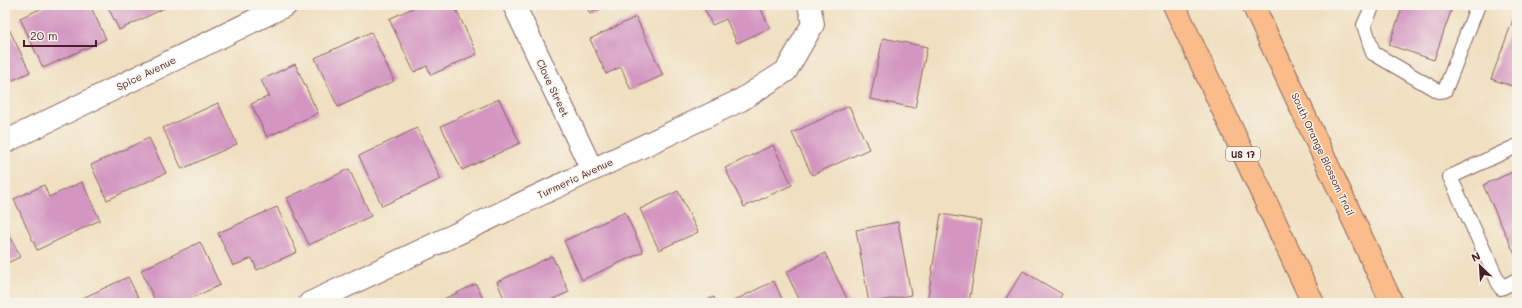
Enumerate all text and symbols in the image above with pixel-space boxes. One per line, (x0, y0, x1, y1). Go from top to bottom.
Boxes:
scale bar (24, 22, 96, 48)
text: 20 m (30, 27, 58, 43)
street label: Spice Avenue (114, 53, 178, 93)
street label: Clove Street (534, 57, 572, 119)
street label: South Orange Blossom Trail (1288, 90, 1358, 218)
road number: US 17 (1226, 147, 1260, 161)
street label: Turmeric Avenue (535, 154, 615, 202)
north arrow (1460, 246, 1500, 286)
text: N (1469, 248, 1483, 265)

